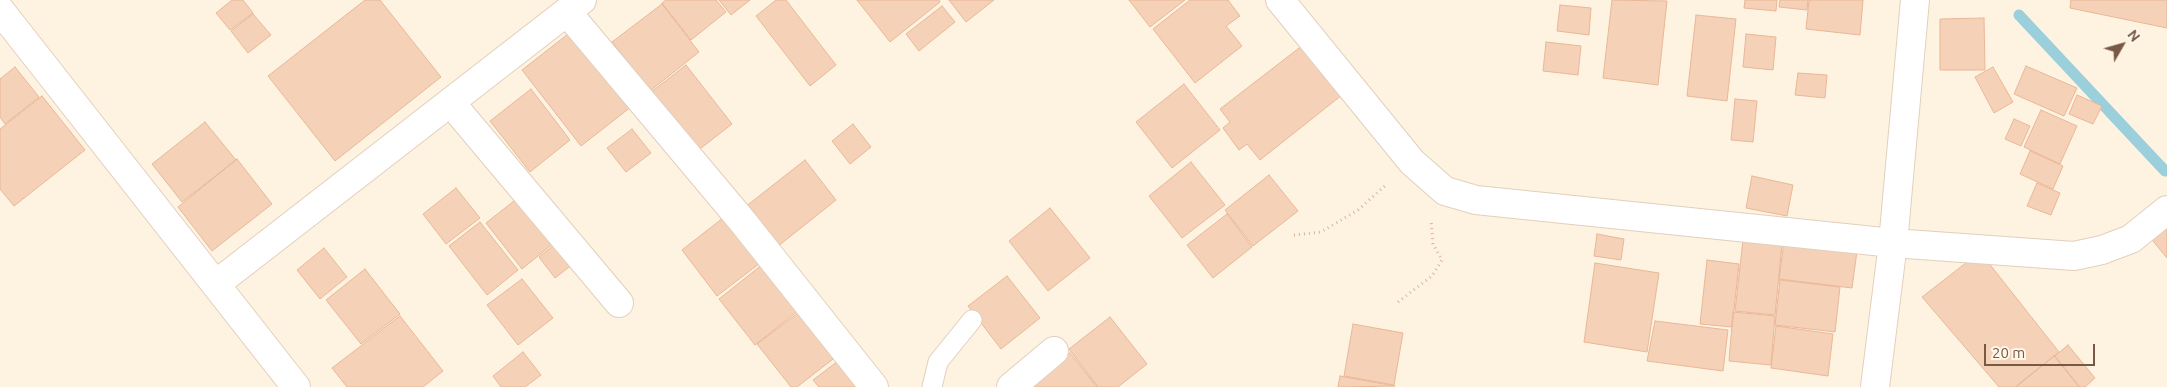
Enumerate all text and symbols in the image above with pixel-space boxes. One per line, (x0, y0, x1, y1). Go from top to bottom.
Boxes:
north arrow (2097, 20, 2147, 70)
text: N (2124, 27, 2143, 45)
scale bar (1987, 334, 2098, 366)
text: 20 m (1992, 344, 2025, 361)

